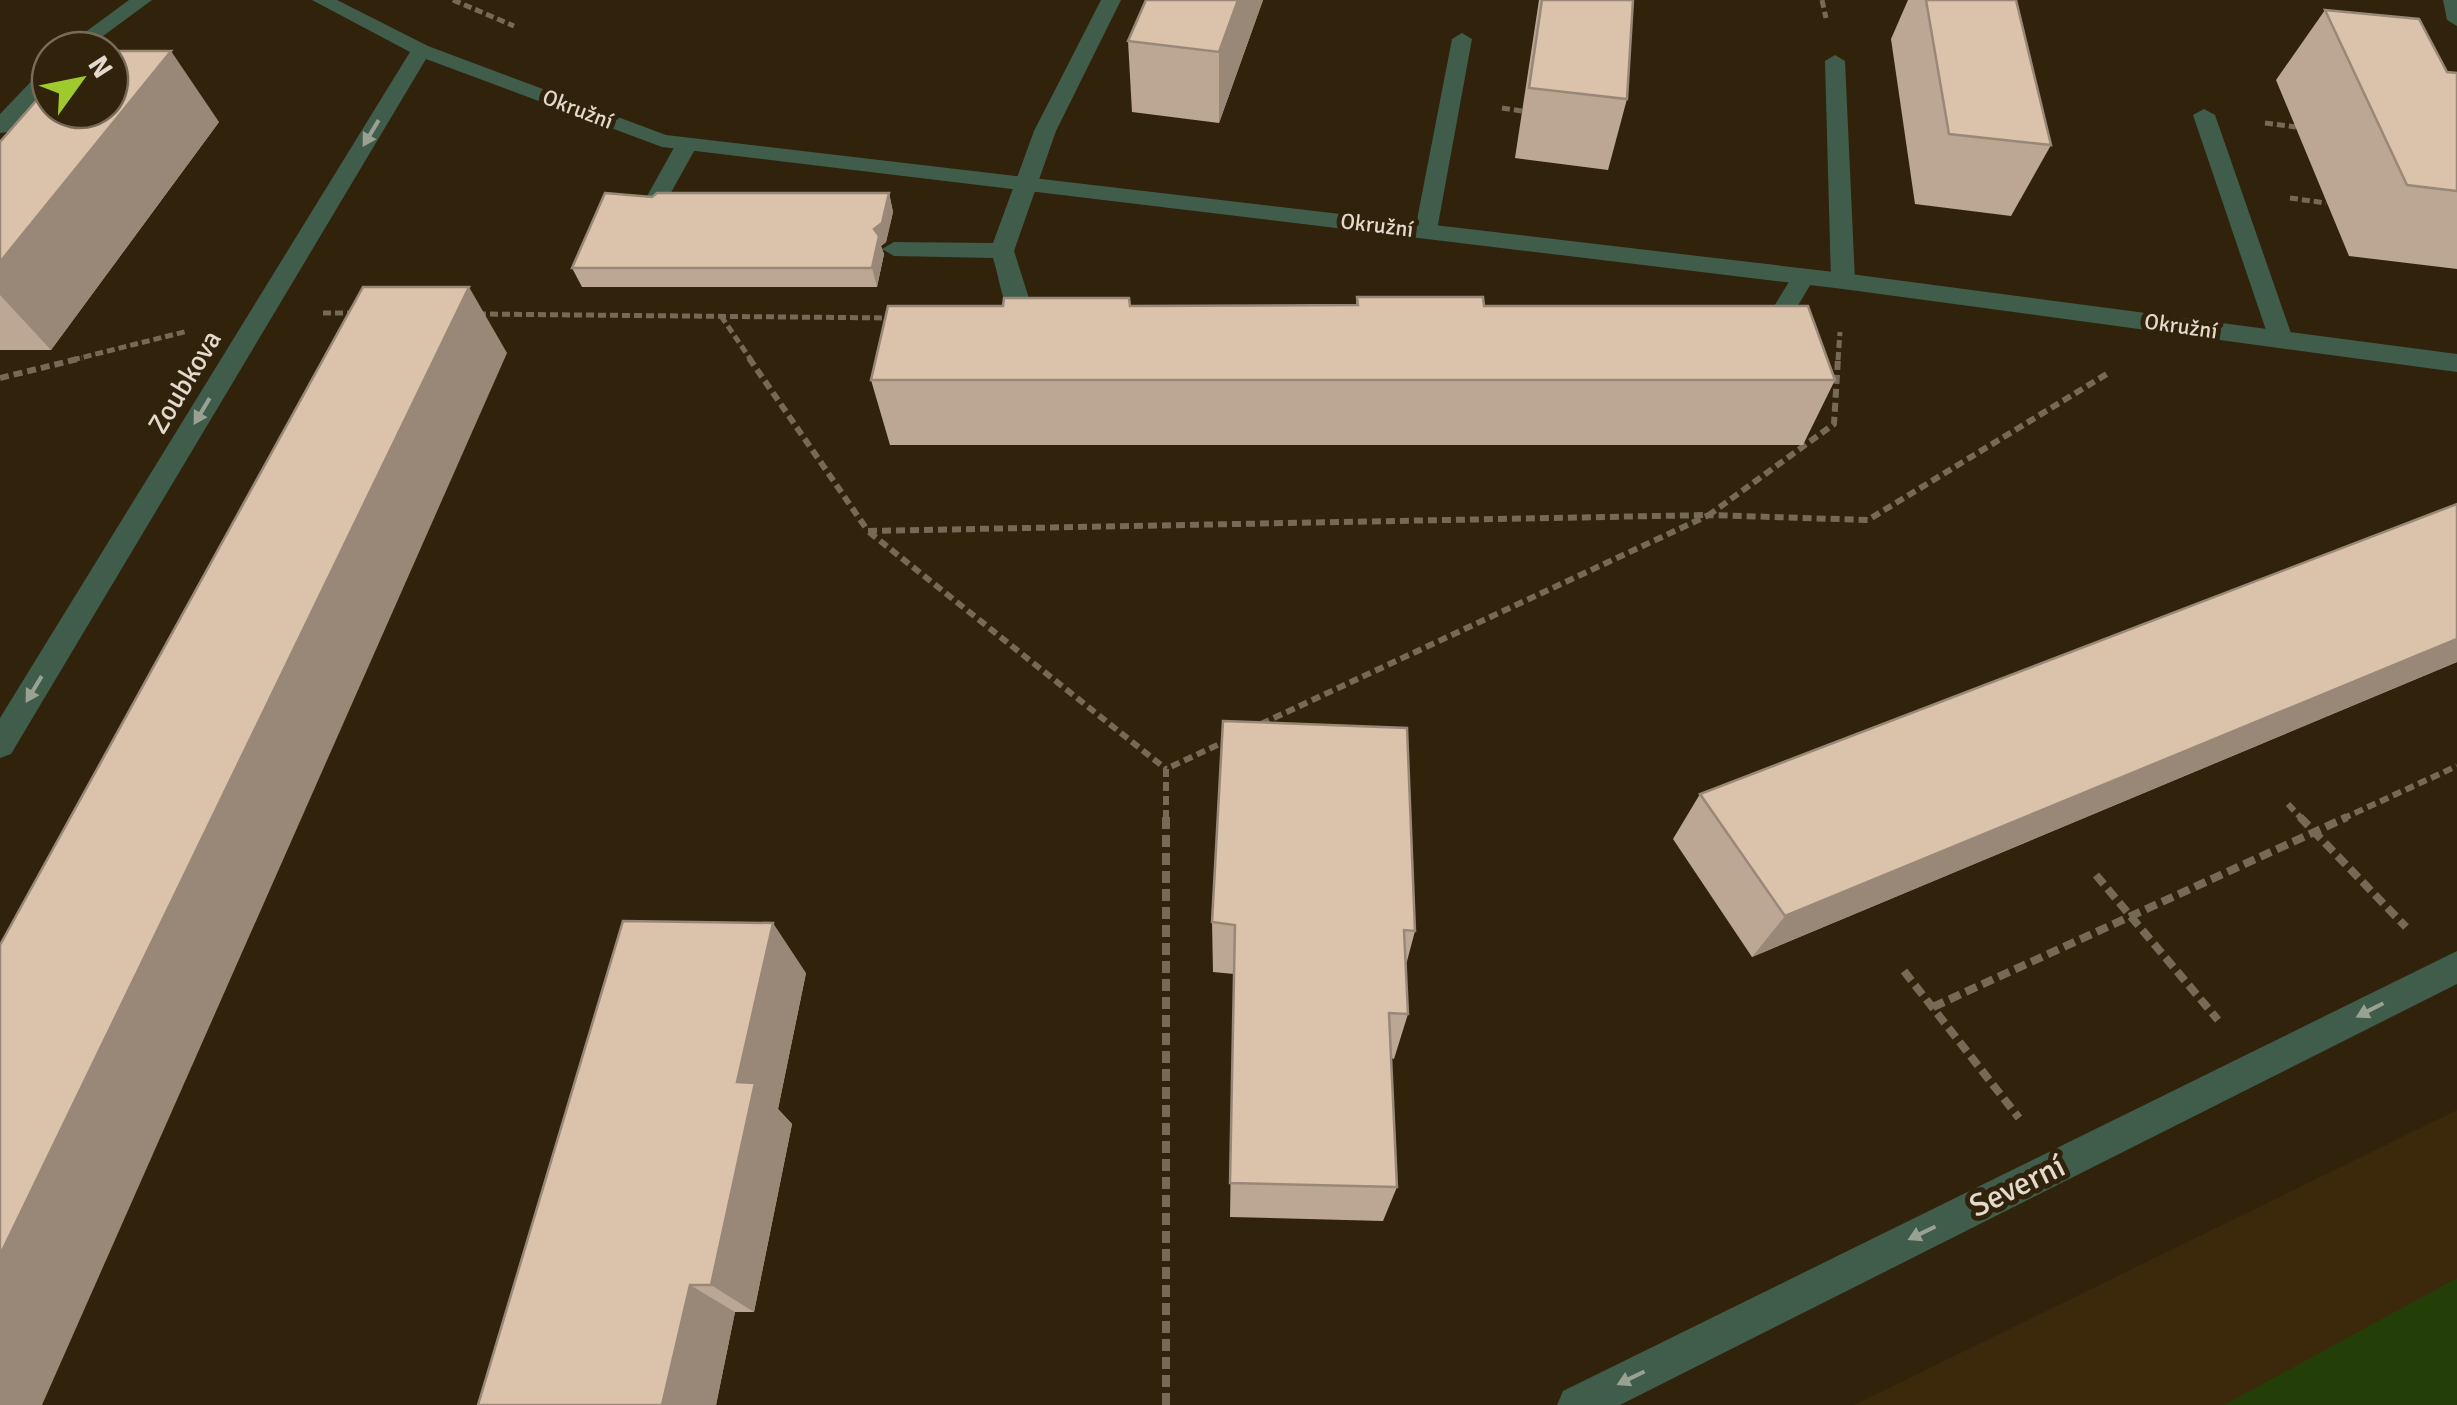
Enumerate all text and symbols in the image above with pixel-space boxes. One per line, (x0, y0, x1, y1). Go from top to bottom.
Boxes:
north arrow (30, 30, 130, 130)
text: N (81, 49, 120, 84)
street label: Okružní (539, 83, 617, 135)
one-way arrow (363, 119, 380, 147)
street label: Okružní (1339, 207, 1415, 243)
street label: Okružní (2143, 308, 2219, 344)
street label: Zoubkova (141, 324, 229, 440)
one-way arrow (194, 397, 211, 425)
one-way arrow (26, 675, 43, 703)
one-way arrow (2355, 1002, 2384, 1019)
street label: Severní (1963, 1146, 2071, 1226)
one-way arrow (1908, 1224, 1937, 1241)
one-way arrow (1617, 1369, 1646, 1386)

